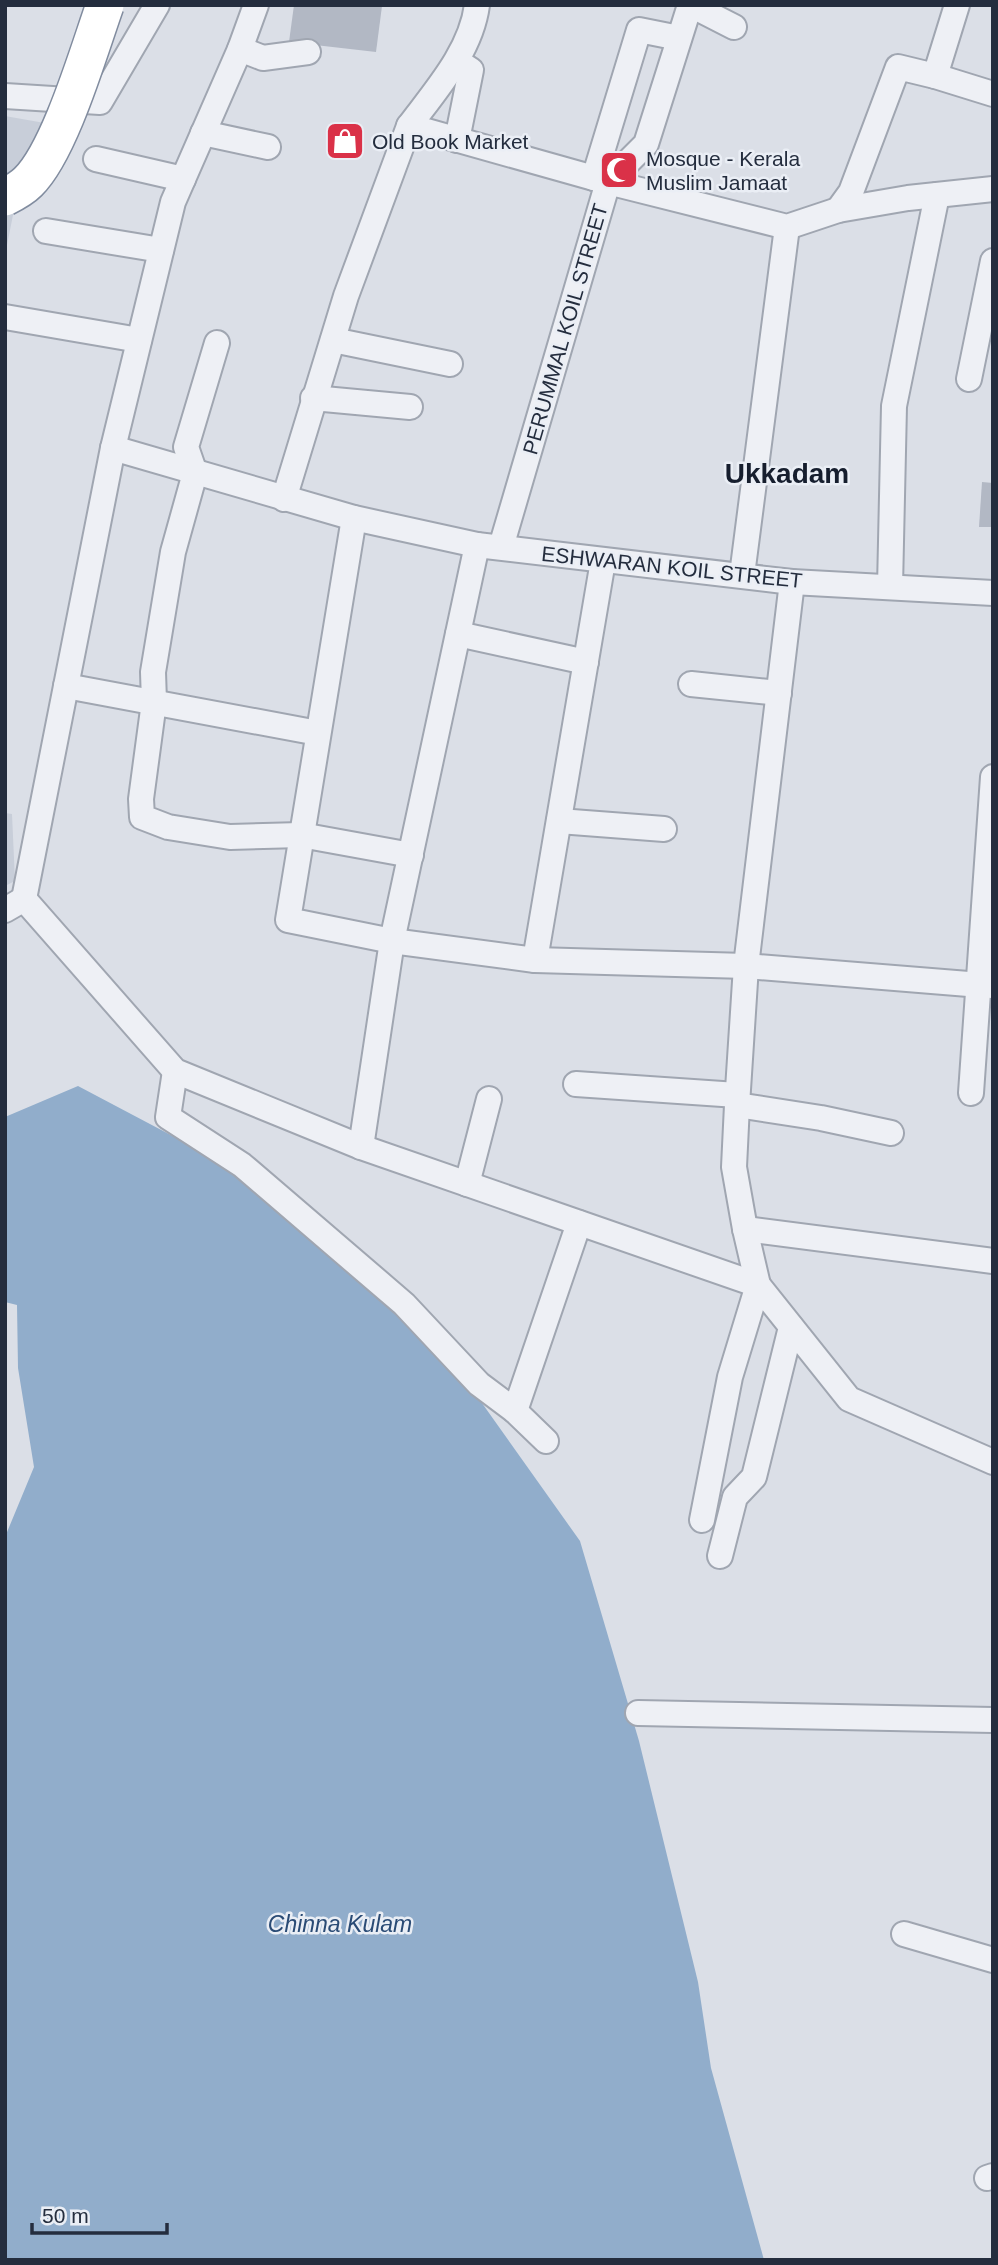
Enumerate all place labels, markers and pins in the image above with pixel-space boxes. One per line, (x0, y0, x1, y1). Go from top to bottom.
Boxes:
shop icon: Old Book Market (324, 120, 366, 162)
place label: Old Book Market (372, 130, 529, 153)
place label: Mosque - Kerala Muslim Jamaat (646, 147, 800, 194)
mosque icon: Mosque - Kerala Muslim Jamaat (598, 149, 640, 191)

